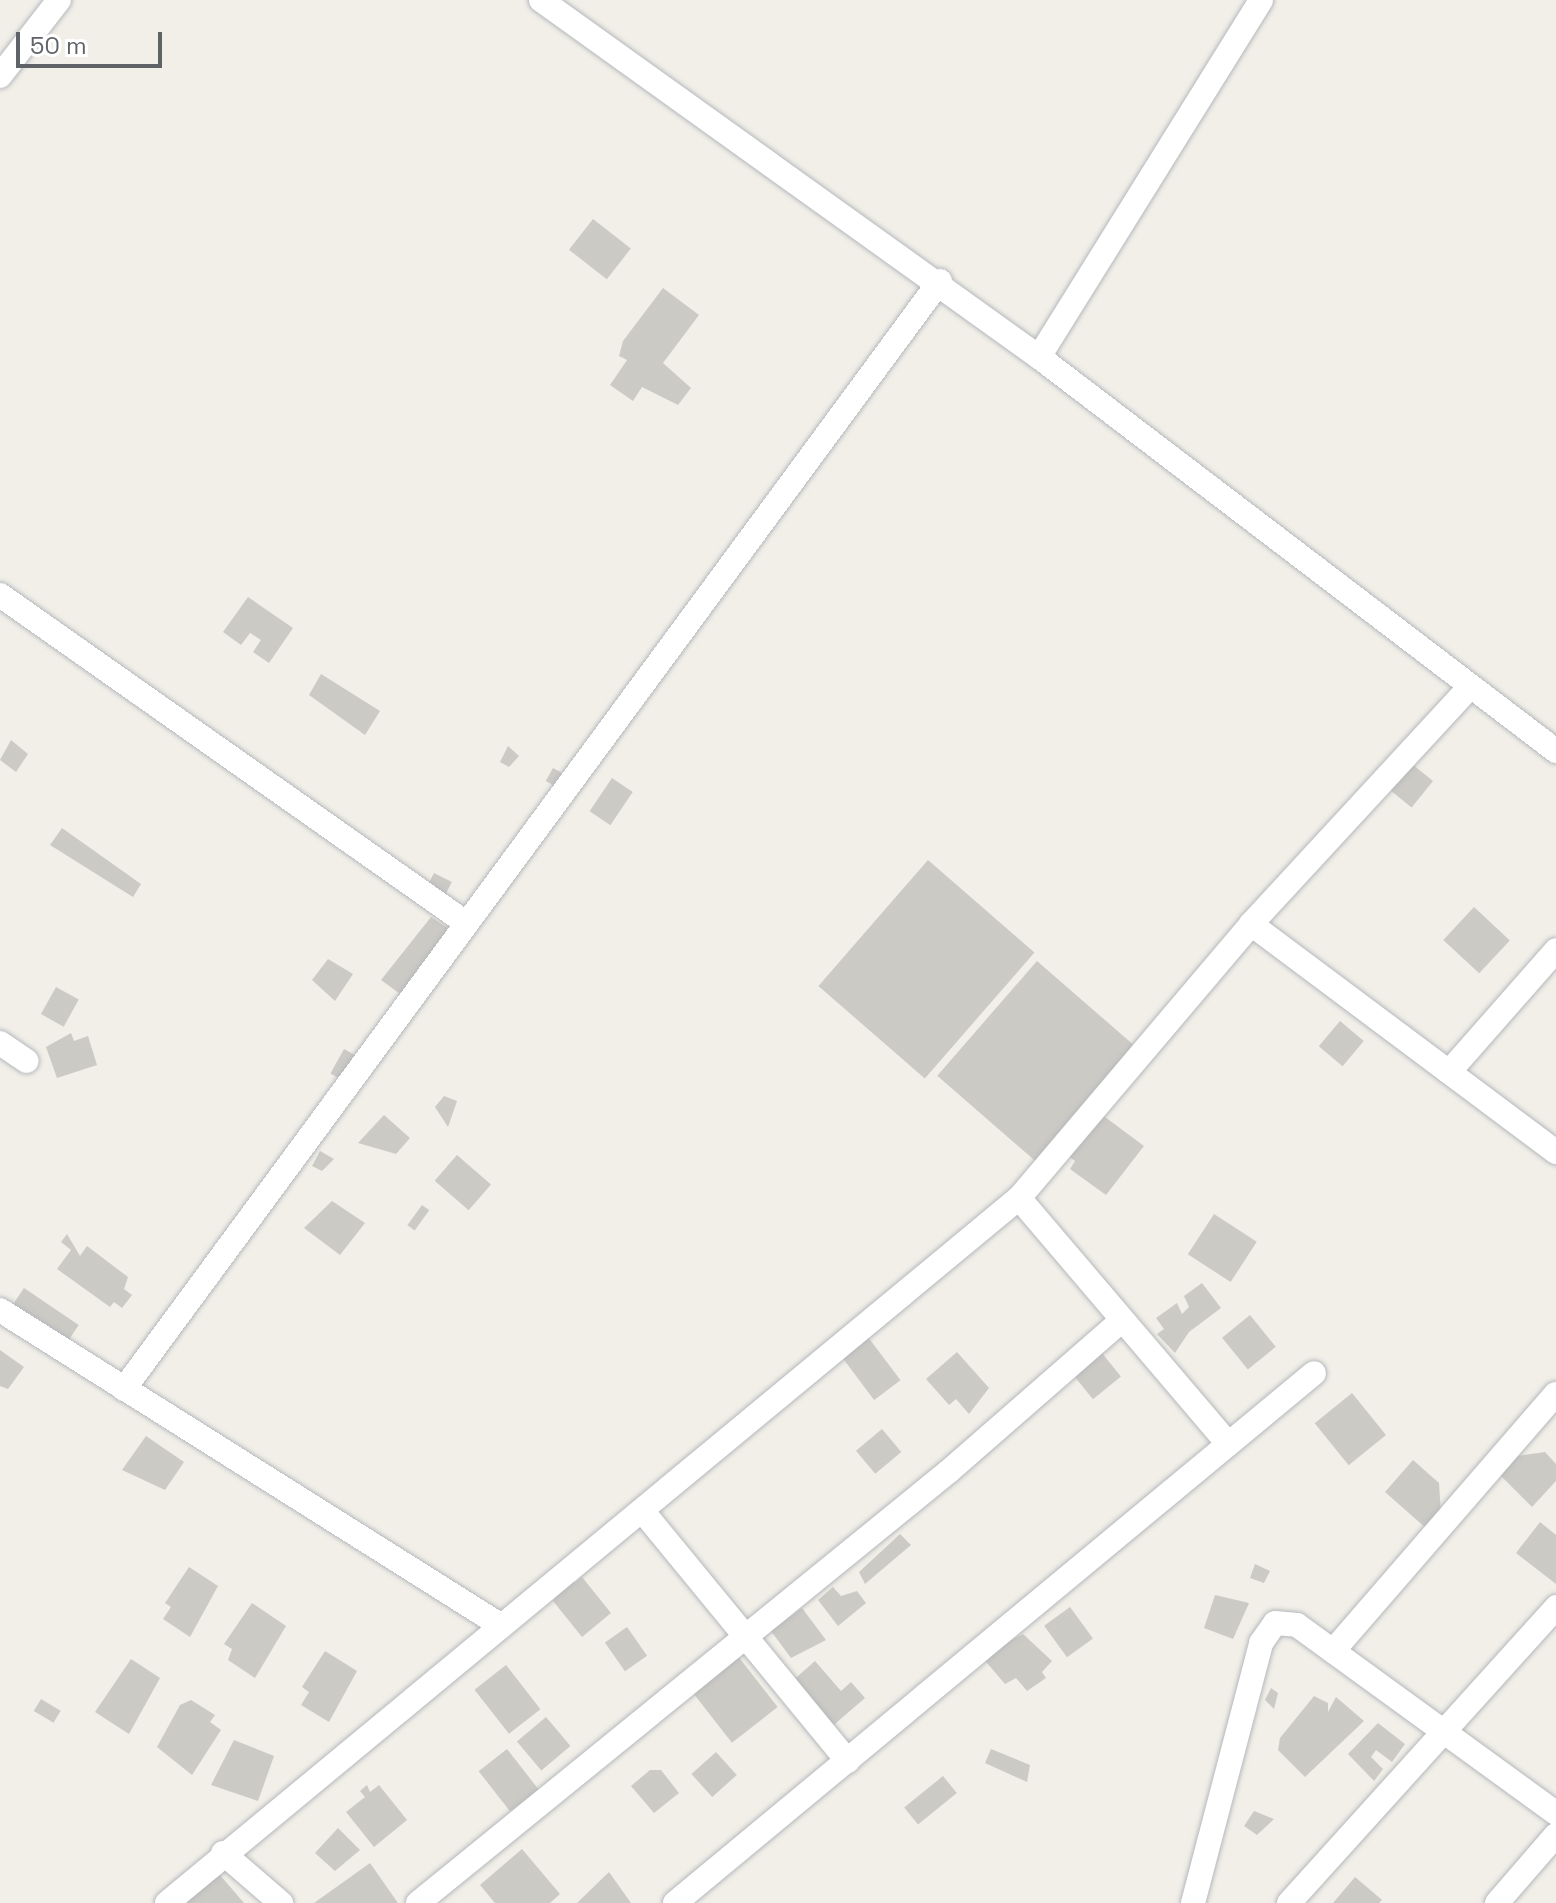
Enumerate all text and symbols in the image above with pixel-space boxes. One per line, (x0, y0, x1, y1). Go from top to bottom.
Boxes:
scale bar (20, 16, 166, 66)
text: 50 m (30, 30, 87, 61)

